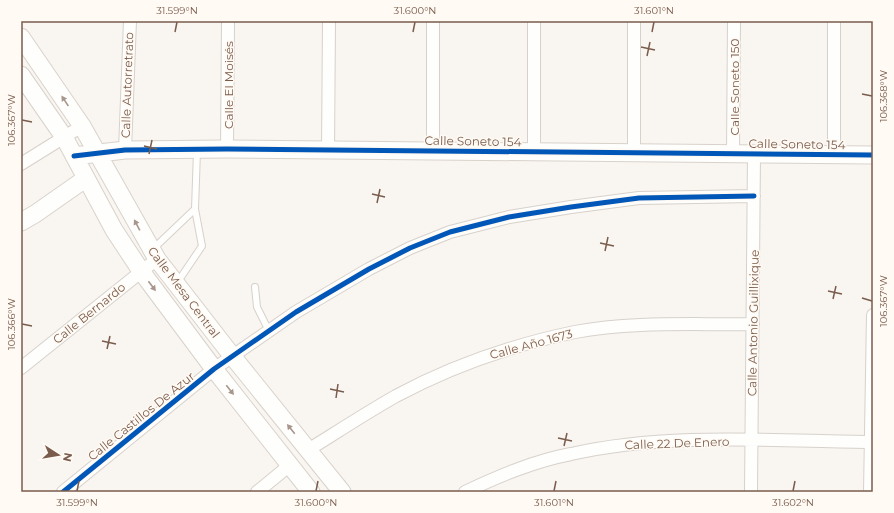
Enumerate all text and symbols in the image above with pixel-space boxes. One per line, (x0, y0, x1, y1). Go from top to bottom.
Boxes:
text: 31.599°N (156, 4, 198, 17)
text: 31.600°N (394, 4, 436, 17)
text: 31.601°N (634, 4, 674, 17)
street label: Calle Autorretrato (118, 32, 136, 138)
street label: Calle Soneto 150 (727, 38, 742, 136)
street label: Calle El Moisés (221, 41, 236, 129)
text: 106.368°W (877, 70, 890, 122)
text: 106.367°W (5, 94, 18, 146)
one-way arrow (61, 95, 69, 106)
street label: Calle Soneto 154 (424, 133, 522, 149)
street label: Calle Soneto 154 (748, 136, 846, 152)
one-way arrow (134, 219, 141, 231)
street label: Calle Mesa Central (145, 243, 223, 341)
street label: Calle Antonio Guillixique (744, 250, 762, 396)
text: 106.367°W (877, 275, 890, 327)
street label: Calle Bernardo (50, 279, 128, 347)
one-way arrow (148, 281, 156, 291)
text: 106.366°W (5, 298, 18, 350)
street label: Calle Año 1673 (488, 326, 574, 362)
street label: Calle Castillos De Azur (85, 368, 197, 464)
one-way arrow (226, 384, 235, 395)
one-way arrow (287, 424, 296, 434)
street label: Calle 22 De Enero (624, 434, 730, 452)
north arrow (38, 435, 78, 475)
text: N (60, 451, 76, 463)
text: 31.599°N (56, 496, 98, 509)
text: 31.600°N (295, 496, 337, 509)
text: 31.601°N (534, 496, 574, 509)
text: 31.602°N (772, 496, 814, 509)

